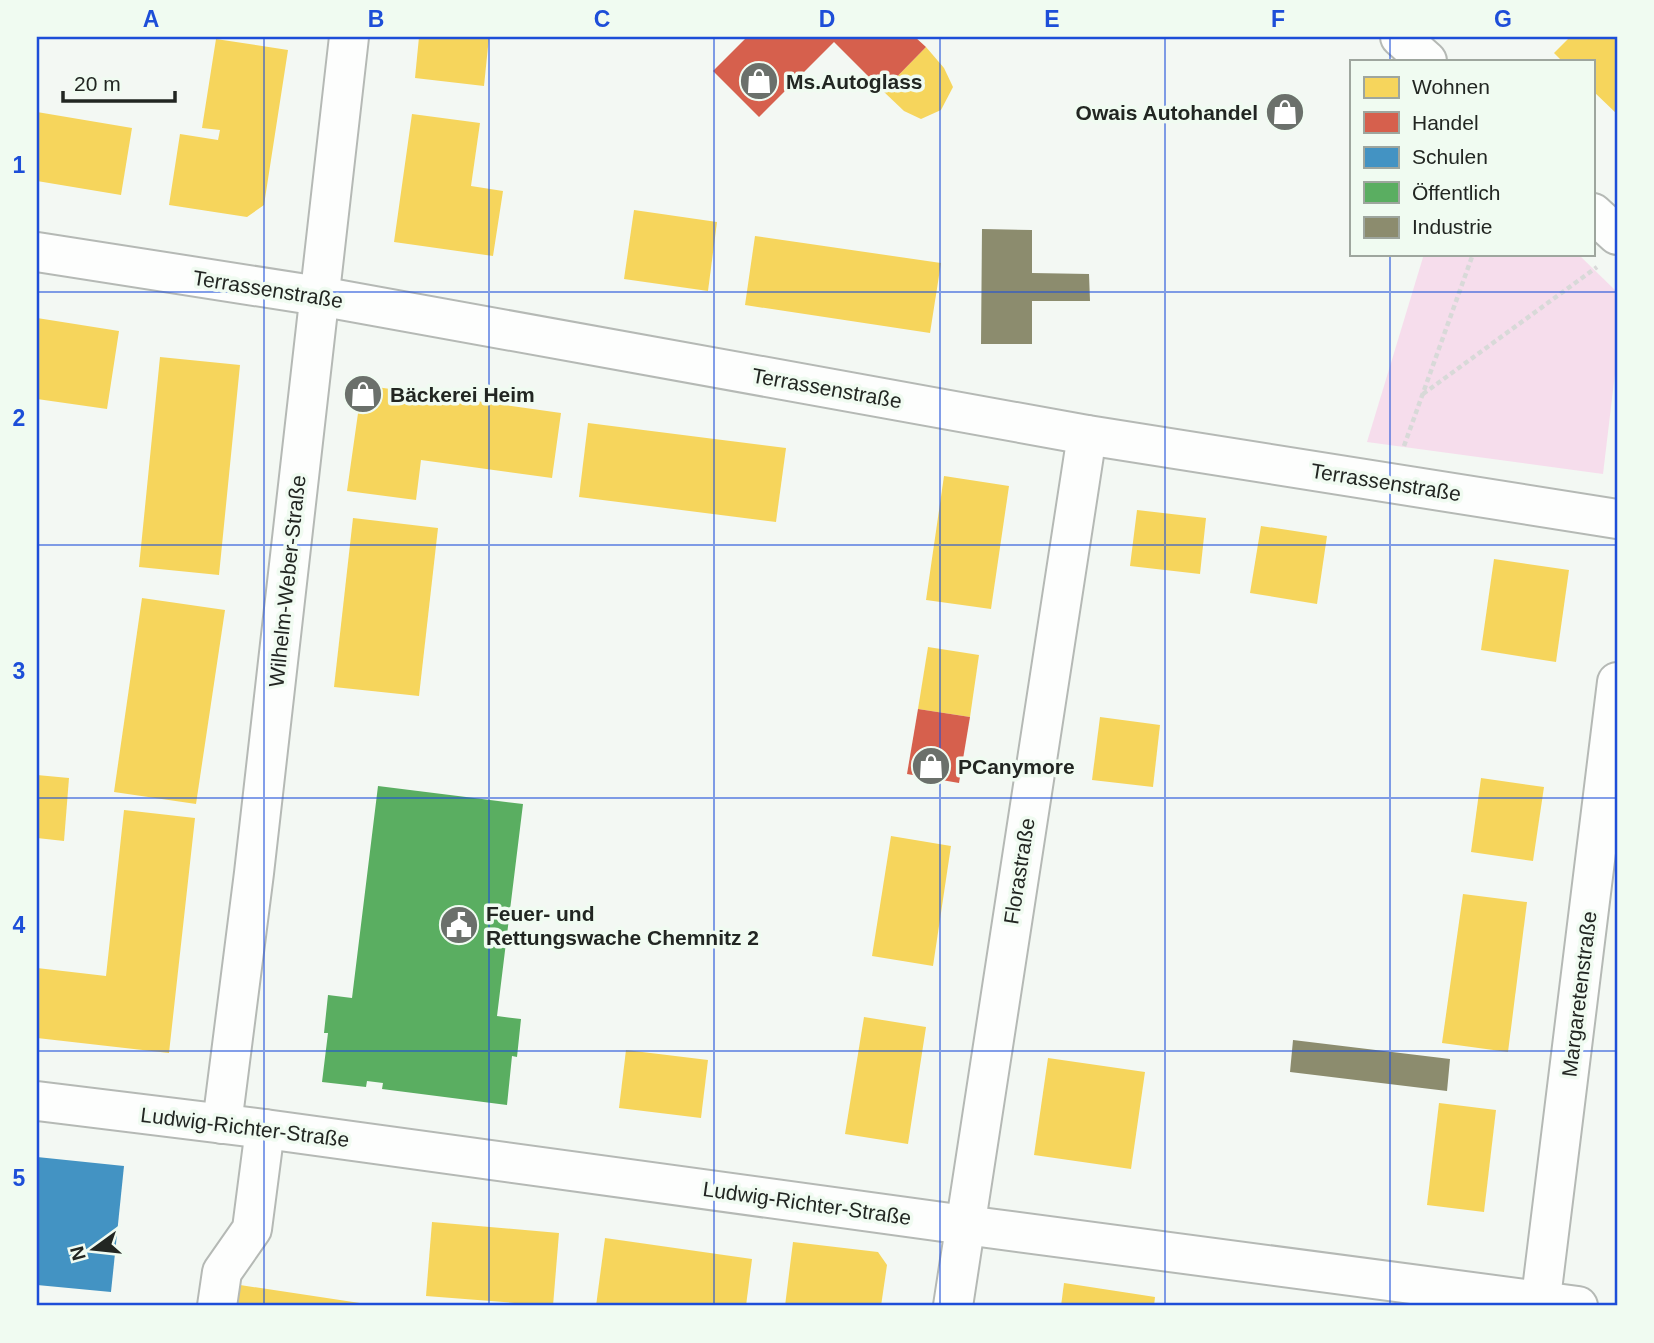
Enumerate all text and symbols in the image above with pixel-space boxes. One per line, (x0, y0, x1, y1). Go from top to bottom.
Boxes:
text: A (143, 6, 159, 32)
text: B (368, 6, 384, 32)
text: C (594, 6, 610, 32)
text: D (819, 6, 835, 32)
text: E (1044, 6, 1060, 32)
text: F (1271, 6, 1285, 32)
text: G (1494, 6, 1512, 32)
scale bar (63, 60, 175, 104)
shop icon: Ms.Autoglass (738, 60, 780, 102)
legend (1350, 60, 1594, 256)
place label: Ms.Autoglass (786, 70, 923, 93)
text: 20 m (74, 72, 121, 95)
text: Wohnen (1412, 75, 1490, 98)
shop icon: Owais Autohandel (1264, 91, 1306, 133)
place label: Owais Autohandel (1076, 101, 1258, 124)
text: Handel (1412, 111, 1479, 134)
text: Schulen (1412, 145, 1488, 168)
text: 1 (13, 152, 26, 178)
text: Öffentlich (1412, 181, 1500, 204)
text: Industrie (1412, 215, 1493, 238)
street label: Terrassenstraße (191, 266, 345, 312)
street label: Terrassenstraße (750, 364, 904, 412)
shop icon: Bäckerei Heim (342, 373, 384, 415)
place label: Bäckerei Heim (390, 383, 535, 406)
text: 2 (13, 405, 25, 431)
street label: Terrassenstraße (1309, 459, 1463, 505)
street label: Wilhelm-Weber-Straße (264, 474, 310, 688)
text: 3 (13, 658, 25, 684)
shop icon: PCanymore (910, 745, 952, 787)
place label: PCanymore (958, 755, 1075, 778)
street label: Florastraße (999, 816, 1039, 926)
place label: Feuer- und Rettungswache Chemnitz 2 (486, 902, 759, 949)
public building icon: Feuer- und Rettungswache Chemnitz 2 (438, 904, 480, 946)
street label: Margaretenstraße (1557, 910, 1601, 1078)
text: 4 (13, 912, 26, 938)
street label: Ludwig-Richter-Straße (139, 1103, 351, 1151)
text: 5 (13, 1165, 26, 1191)
street label: Ludwig-Richter-Straße (701, 1177, 913, 1229)
north arrow (60, 1214, 130, 1284)
text: N (66, 1244, 90, 1263)

